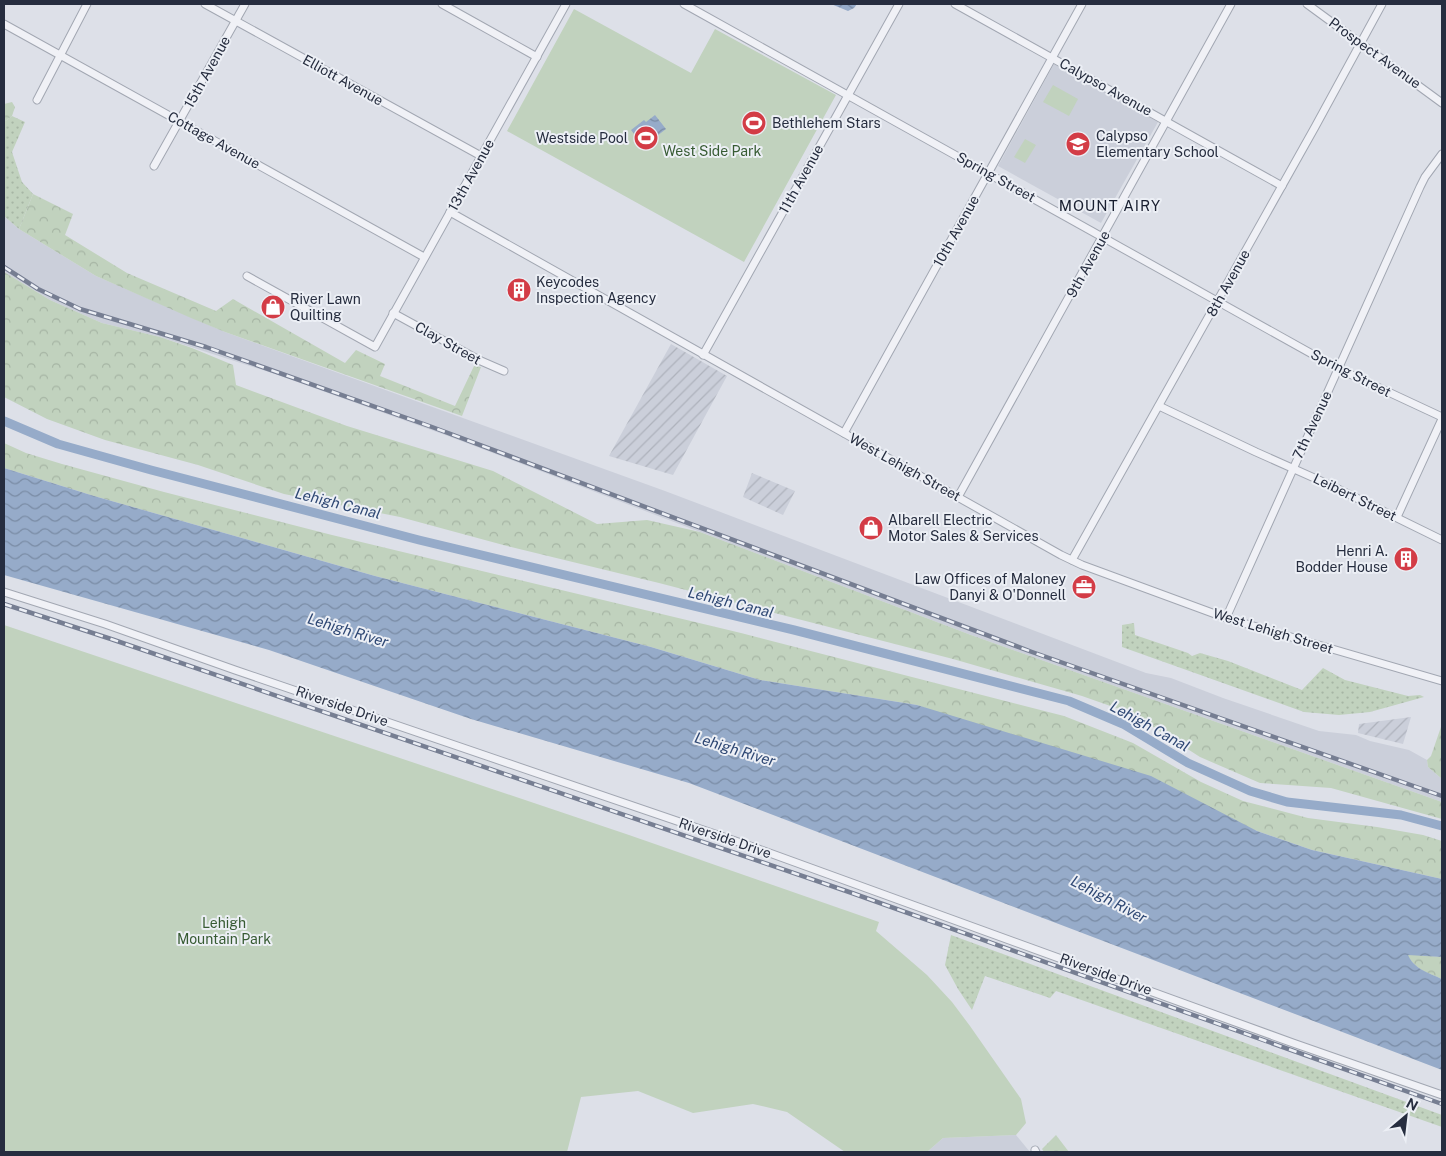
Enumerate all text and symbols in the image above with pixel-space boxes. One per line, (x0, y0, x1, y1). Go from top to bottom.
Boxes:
street label: Prospect Avenue (1326, 14, 1424, 92)
street label: 15th Avenue (181, 33, 233, 111)
street label: Elliott Avenue (300, 51, 386, 109)
street label: Calypso Avenue (1057, 55, 1155, 119)
street label: Cottage Avenue (165, 108, 263, 172)
sports icon: Bethlehem Stars (741, 110, 767, 136)
place label: Bethlehem Stars (772, 115, 881, 131)
sports icon: Westside Pool (633, 125, 659, 151)
place label: Calypso Elementary School (1096, 128, 1219, 160)
place label: Westside Pool (536, 130, 628, 146)
school or university icon: Calypso Elementary School (1065, 131, 1091, 157)
street label: 13th Avenue (445, 136, 497, 214)
street label: 11th Avenue (775, 142, 827, 216)
park label: West Side Park (663, 143, 761, 159)
street label: Spring Street (954, 149, 1038, 205)
street label: 10th Avenue (930, 192, 982, 270)
district label: MOUNT AIRY (1059, 197, 1161, 214)
street label: 9th Avenue (1063, 228, 1113, 300)
street label: 8th Avenue (1203, 247, 1253, 319)
place label: Keycodes Inspection Agency (536, 274, 657, 306)
building icon: Keycodes Inspection Agency (506, 277, 532, 303)
place label: River Lawn Quilting (290, 291, 361, 323)
shop icon: River Lawn Quilting (260, 294, 286, 320)
street label: Clay Street (412, 318, 484, 368)
street label: Spring Street (1308, 346, 1394, 400)
street label: 7th Avenue (1289, 388, 1335, 462)
street label: West Lehigh Street (847, 430, 963, 504)
street label: Leibert Street (1311, 470, 1399, 524)
water label: Lehigh Canal (293, 484, 383, 522)
place label: Albarell Electric Motor Sales & Services (888, 512, 1039, 544)
shop icon: Albarell Electric Motor Sales & Services (858, 515, 884, 541)
place label: Henri A. Bodder House (1295, 543, 1388, 575)
building icon: Henri A. Bodder House (1393, 546, 1419, 572)
place label: Law Offices of Maloney Danyi & O'Donnell (914, 571, 1067, 603)
office icon: Law Offices of Maloney Danyi & O'Donnell (1071, 574, 1097, 600)
water label: Lehigh Canal (686, 583, 776, 621)
street label: West Lehigh Street (1211, 605, 1335, 657)
water label: Lehigh River (306, 610, 391, 650)
street label: Riverside Drive (294, 683, 390, 729)
water label: Lehigh Canal (1107, 697, 1193, 755)
water label: Lehigh River (693, 729, 778, 769)
street label: Riverside Drive (677, 815, 773, 861)
water label: Lehigh River (1068, 872, 1150, 926)
park label: Lehigh Mountain Park (177, 915, 271, 947)
street label: Riverside Drive (1058, 950, 1154, 998)
north arrow (1381, 1091, 1431, 1141)
text: N (1404, 1095, 1421, 1114)

